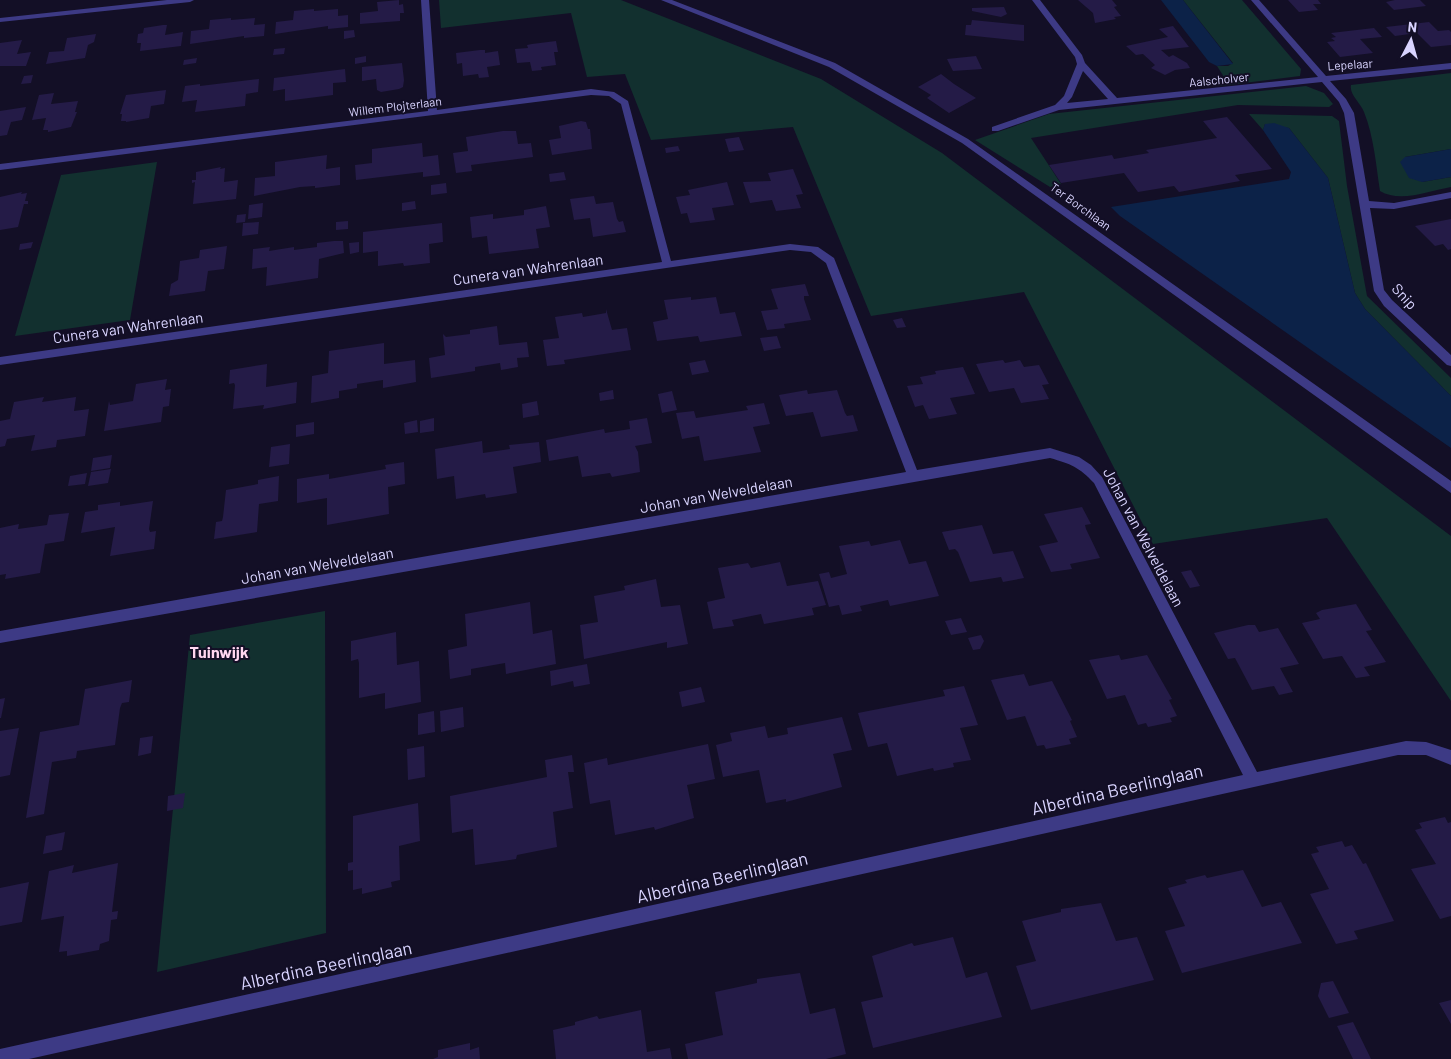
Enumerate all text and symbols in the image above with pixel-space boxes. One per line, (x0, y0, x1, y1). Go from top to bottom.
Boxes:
north arrow (1386, 15, 1436, 65)
text: N (1407, 18, 1418, 36)
street label: Lepelaar (1327, 55, 1374, 73)
street label: Aalscholver (1188, 69, 1250, 89)
street label: Willem Plojterlaan (348, 93, 442, 119)
street label: Ter Borchlaan (1048, 179, 1114, 233)
street label: Cunera van Wahrenlaan (452, 250, 604, 288)
street label: Snip (1389, 279, 1421, 313)
street label: Cunera van Wahrenlaan (52, 308, 204, 346)
street label: Johan van Welveldelaan (1100, 465, 1188, 609)
street label: Johan van Welveldelaan (638, 472, 794, 516)
street label: Johan van Welveldelaan (239, 543, 395, 587)
district label: Tuinwijk (190, 642, 249, 661)
street label: Alberdina Beerlinglaan (1029, 759, 1205, 819)
street label: Alberdina Beerlinglaan (634, 847, 810, 907)
street label: Alberdina Beerlinglaan (238, 936, 414, 994)

